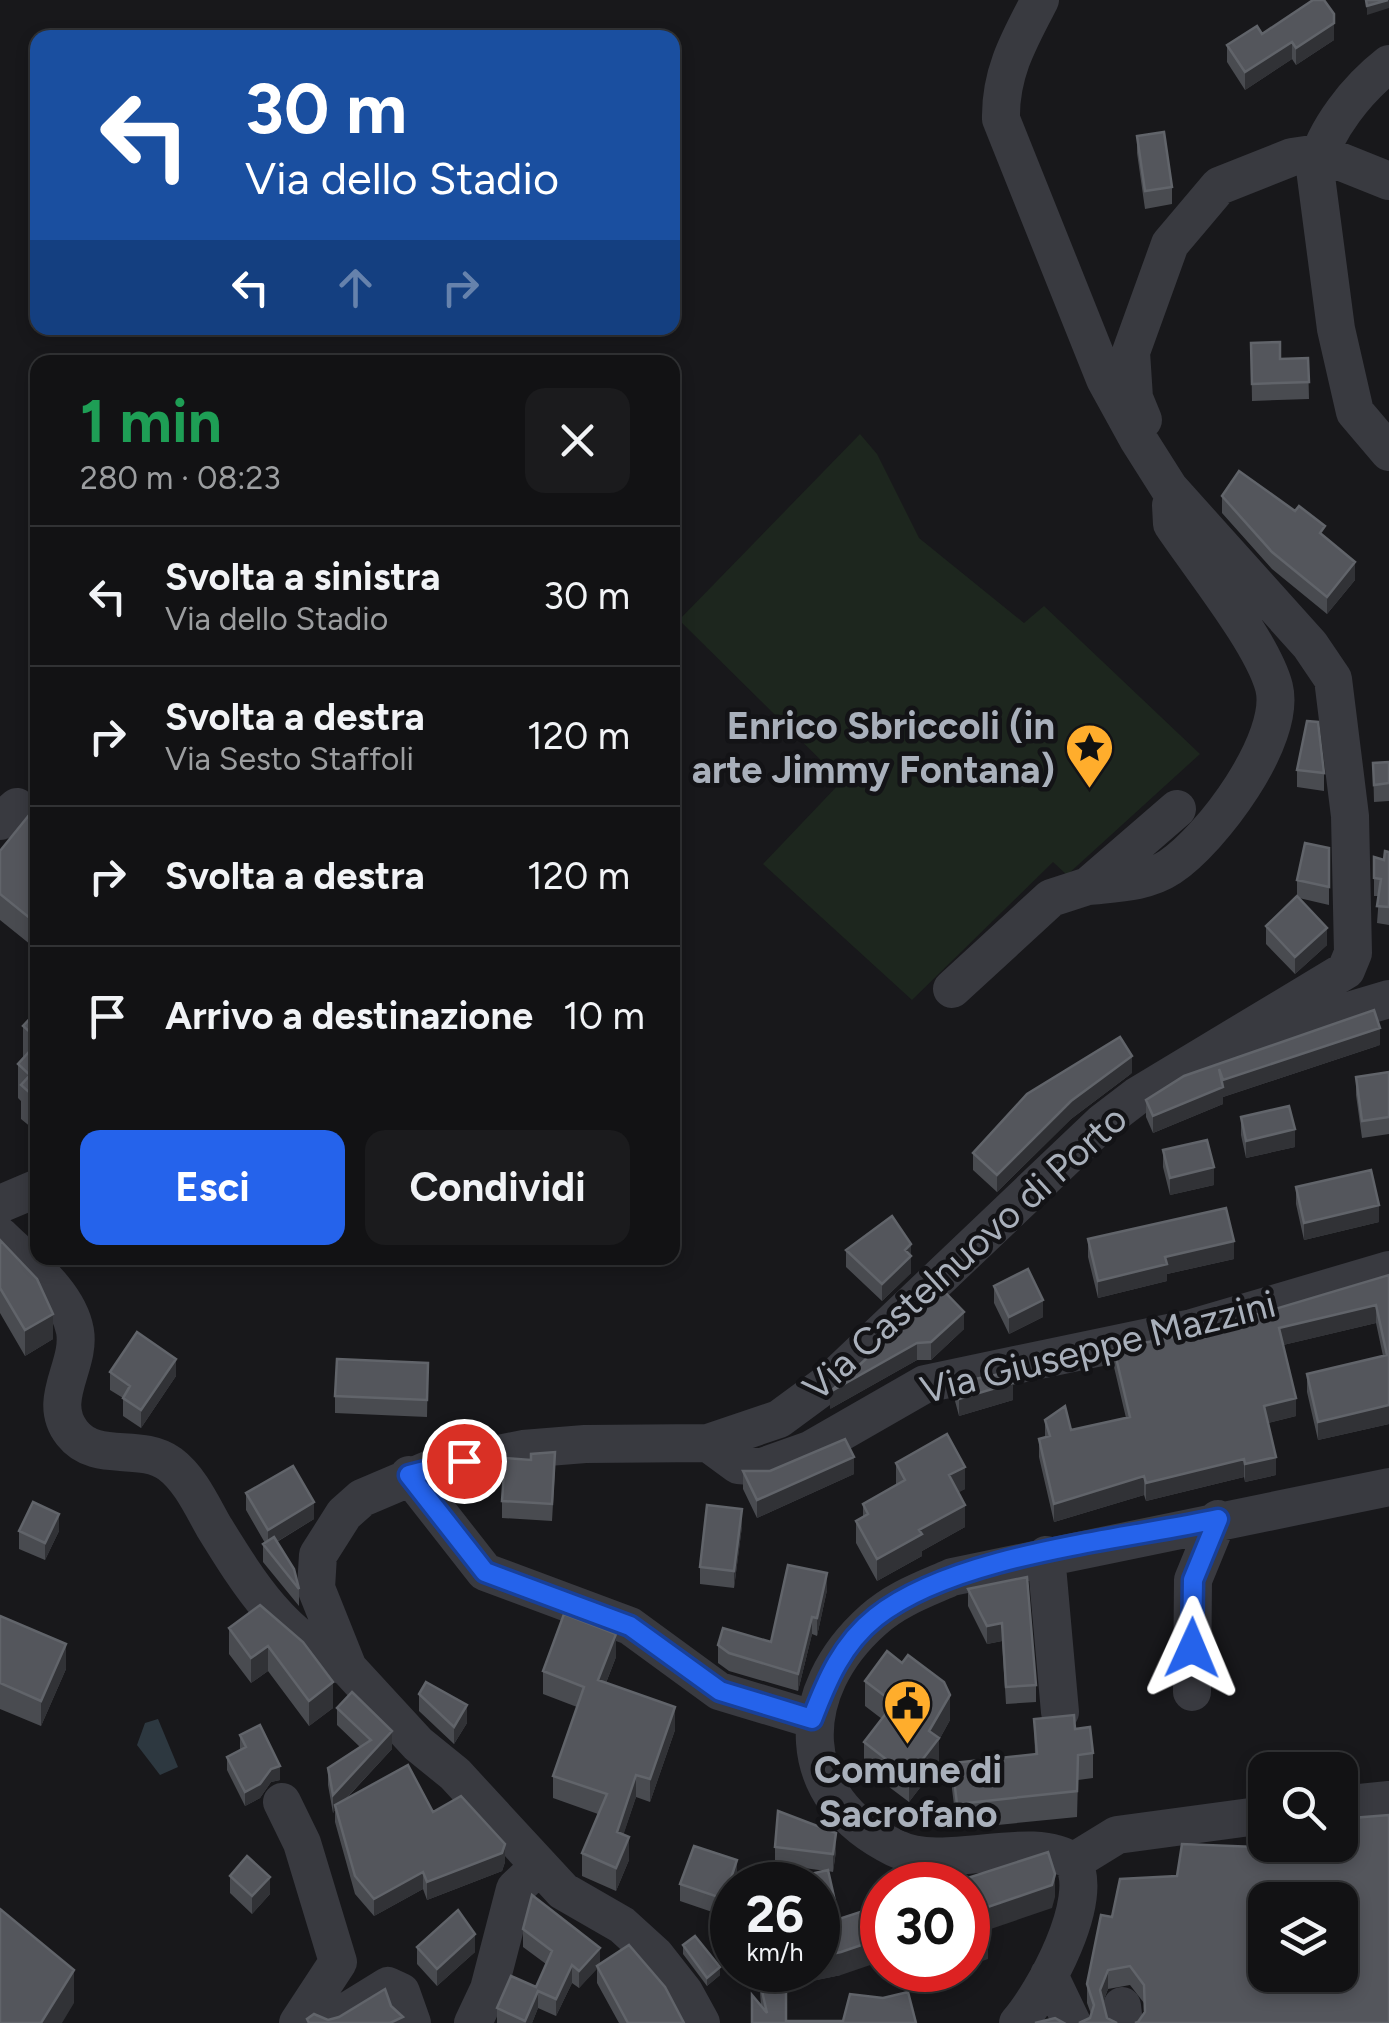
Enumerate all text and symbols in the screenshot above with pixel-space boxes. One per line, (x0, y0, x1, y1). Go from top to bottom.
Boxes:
text: 30 m (245, 66, 407, 151)
icon: left (80, 70, 210, 200)
text: Via dello Stadio (245, 151, 559, 205)
icon: left (223, 260, 278, 315)
icon: ahead (328, 260, 383, 315)
icon: right (433, 260, 488, 315)
text: 1 min (80, 385, 222, 457)
button: close (525, 388, 630, 493)
text: 280 m · 08:23 (80, 459, 281, 497)
text: Svolta a sinistra (165, 554, 440, 600)
icon: left (80, 569, 135, 624)
text: 30 m (543, 573, 630, 619)
text: Via dello Stadio (165, 600, 388, 638)
text: Svolta a destra (165, 694, 425, 740)
place label: Enrico Sbriccoli (in arte Jimmy Fontana) (692, 703, 1055, 793)
icon: right (80, 709, 135, 764)
text: 120 m (527, 713, 630, 759)
place icon: Enrico Sbriccoli (in arte Jimmy Fontana) (1064, 722, 1116, 790)
text: Via Sesto Staffoli (165, 740, 414, 778)
icon: right (80, 849, 135, 904)
text: Svolta a destra (165, 853, 425, 899)
text: 120 m (527, 853, 630, 899)
icon: arrive (80, 989, 135, 1044)
text: Arrivo a destinazione (165, 993, 533, 1039)
text: 10 m (563, 993, 645, 1039)
street label: Via Castelnuovo di Porto (794, 1095, 1136, 1411)
button: Esci (80, 1130, 345, 1245)
button: Condividi (365, 1130, 630, 1245)
street label: Via Giuseppe Mazzini (916, 1281, 1280, 1413)
pin (422, 1419, 507, 1504)
icon: arrive (437, 1434, 492, 1489)
position arrow (1140, 1596, 1244, 1700)
public building icon: Comune di Sacrofano (882, 1678, 934, 1746)
place label: Comune di Sacrofano (814, 1747, 1002, 1837)
map controls (1248, 1752, 1358, 1992)
button: search (1248, 1752, 1358, 1862)
speed limit sign: 30 (860, 1862, 990, 1992)
button: layers (1248, 1882, 1358, 1992)
text: 26 (746, 1884, 804, 1945)
text: km/h (746, 1937, 804, 1967)

